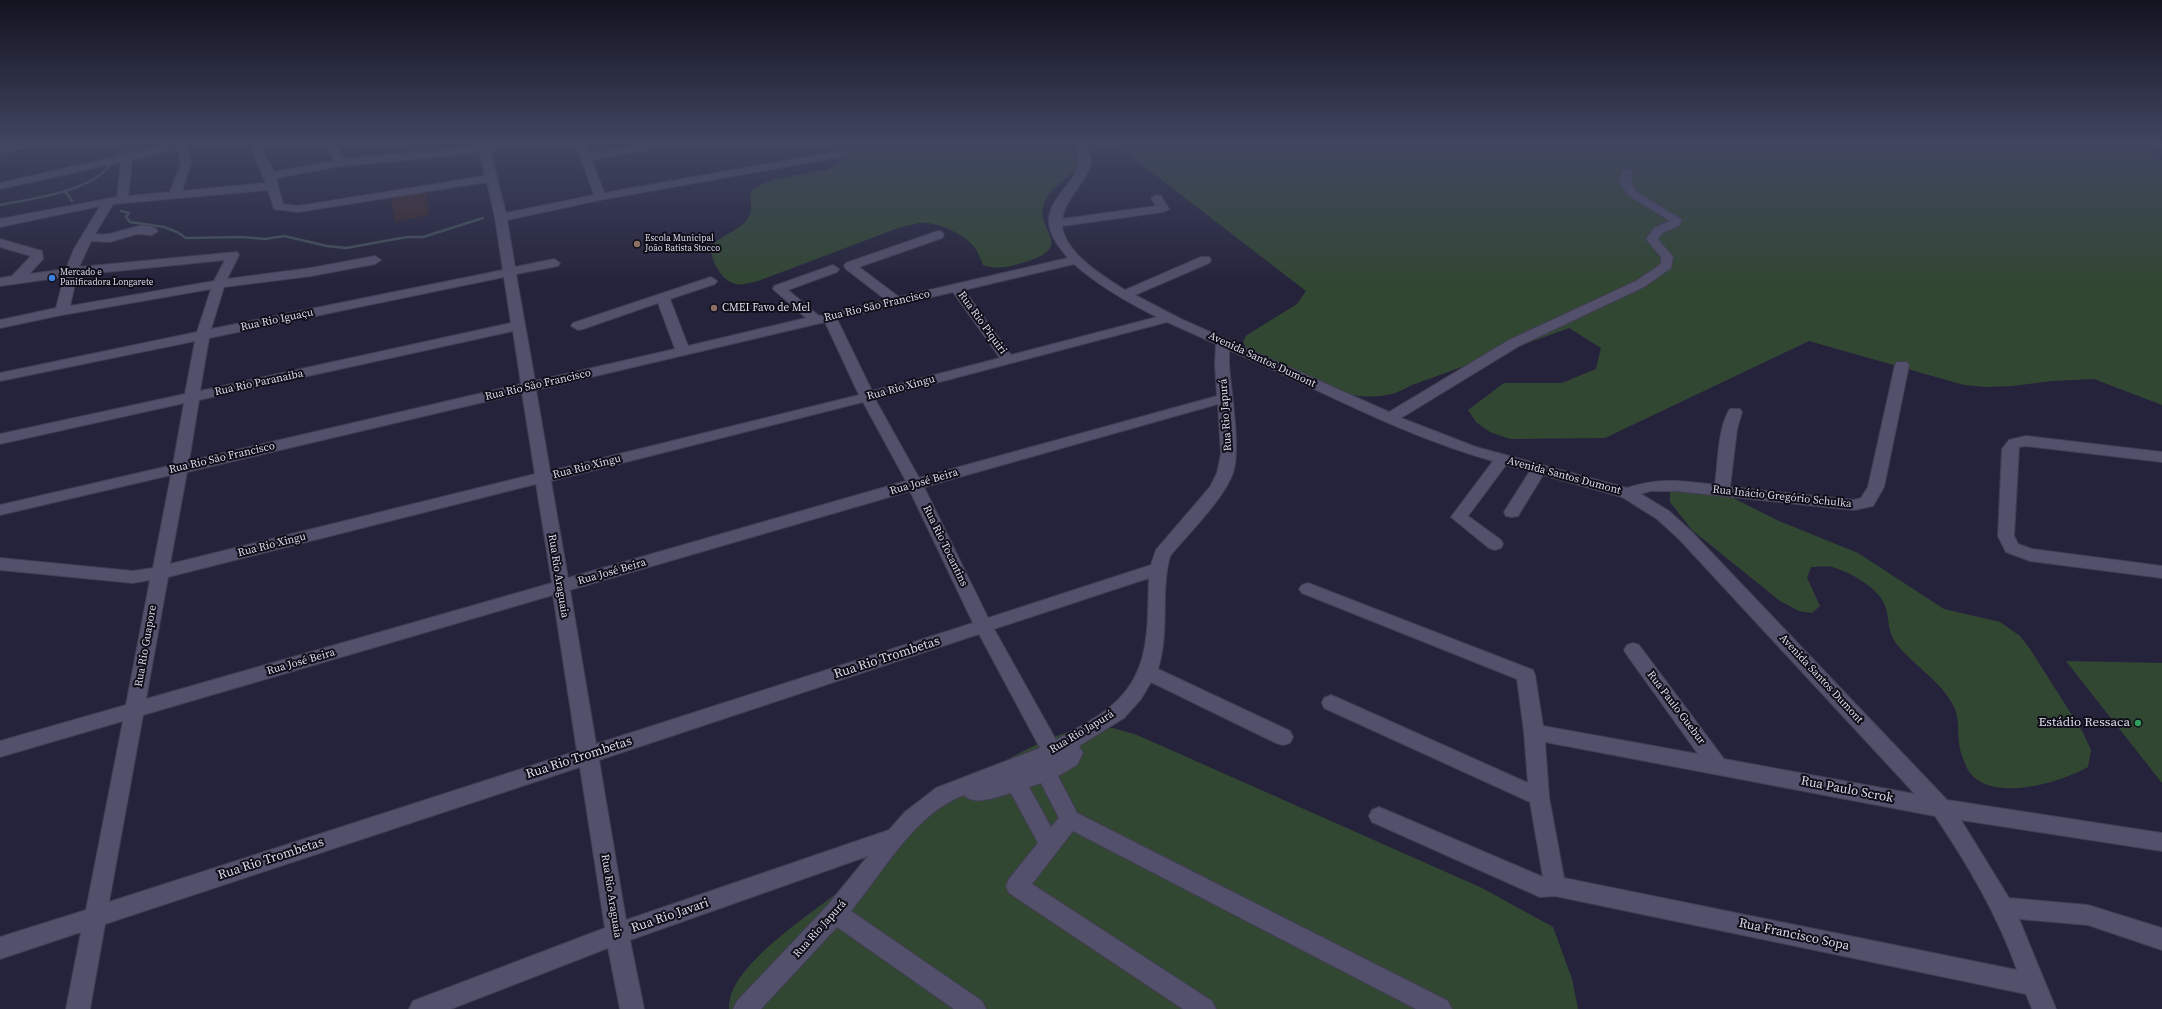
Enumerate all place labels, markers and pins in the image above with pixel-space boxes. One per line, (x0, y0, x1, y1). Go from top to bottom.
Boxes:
place label: Escola Municipal João Batista Stocco (645, 234, 720, 255)
marker: Escola Municipal João Batista Stocco (632, 239, 642, 249)
place label: Mercado e Panificadora Longarete (60, 268, 153, 289)
marker: Mercado e Panificadora Longarete (47, 273, 57, 283)
place label: CMEI Favo de Mel (722, 301, 810, 315)
marker: CMEI Favo de Mel (709, 303, 719, 313)
place label: Estádio Ressaca (2038, 715, 2130, 731)
marker: Estádio Ressaca (2133, 718, 2143, 728)

